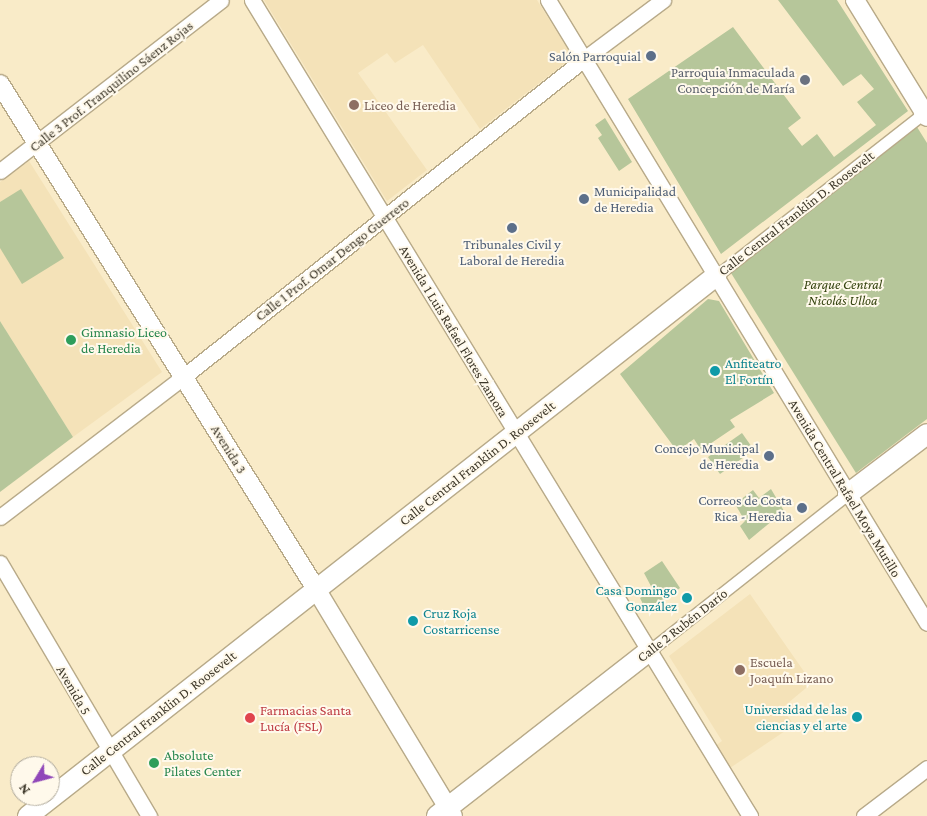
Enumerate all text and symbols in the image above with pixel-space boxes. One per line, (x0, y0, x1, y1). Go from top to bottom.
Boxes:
street label: Calle 3 Prof. Tranquilino Sáenz Rojas (26, 17, 196, 155)
place label: Salón Parroquial (549, 48, 641, 64)
marker: Salón Parroquial (645, 50, 657, 62)
place label: Parroquia Inmaculada Concepción de María (671, 64, 795, 96)
marker: Parroquia Inmaculada Concepción de María (799, 74, 811, 86)
place label: Liceo de Heredia (364, 97, 456, 113)
marker: Liceo de Heredia (348, 99, 360, 111)
street label: Calle Central Franklin D. Roosevelt (715, 147, 877, 279)
place label: Municipalidad de Heredia (594, 183, 676, 216)
marker: Municipalidad de Heredia (578, 193, 590, 205)
street label: Calle 1 Prof. Omar Dengo Guerrero (252, 194, 412, 324)
marker: Tribunales Civil y Laboral de Heredia (506, 222, 518, 234)
place label: Tribunales Civil y Laboral de Heredia (460, 236, 564, 268)
street label: Avenida 1 Luis Rafael Flores Zamora (396, 242, 512, 420)
park label: Parque Central Nicolás Ulloa (804, 276, 882, 308)
place label: Gimnasio Liceo de Heredia (81, 324, 167, 357)
marker: Gimnasio Liceo de Heredia (65, 334, 77, 346)
place label: Anfiteatro El Fortín (725, 355, 781, 388)
marker: Anfiteatro El Fortín (709, 365, 721, 377)
street label: Avenida Central Rafael Moya Murillo (785, 396, 905, 580)
street label: Calle Central Franklin D. Roosevelt (396, 397, 558, 529)
street label: Avenida 3 (207, 421, 251, 477)
place label: Concejo Municipal de Heredia (654, 440, 759, 472)
marker: Concejo Municipal de Heredia (763, 450, 775, 462)
place label: Correos de Costa Rica - Heredia (698, 492, 792, 524)
marker: Correos de Costa Rica - Heredia (796, 502, 808, 514)
place label: Casa Domingo González (595, 582, 677, 614)
street label: Calle 2 Rubén Darío (633, 585, 731, 665)
marker: Casa Domingo González (681, 592, 693, 604)
place label: Cruz Roja Costarricense (423, 605, 499, 638)
marker: Cruz Roja Costarricense (407, 615, 419, 627)
street label: Calle Central Franklin D. Roosevelt (77, 647, 239, 779)
place label: Escuela Joaquín Lizano (750, 654, 833, 686)
street label: Avenida 5 (53, 662, 95, 718)
marker: Escuela Joaquín Lizano (734, 664, 746, 676)
place label: Universidad de las ciencias y el arte (745, 701, 847, 734)
place label: Farmacias Santa Lucía (FSL) (260, 702, 351, 734)
marker: Universidad de las ciencias y el arte (851, 711, 863, 723)
marker: Farmacias Santa Lucía (FSL) (244, 712, 256, 724)
place label: Absolute Pilates Center (164, 747, 241, 780)
north arrow (10, 756, 60, 806)
marker: Absolute Pilates Center (148, 757, 160, 769)
text: N (15, 781, 33, 798)

